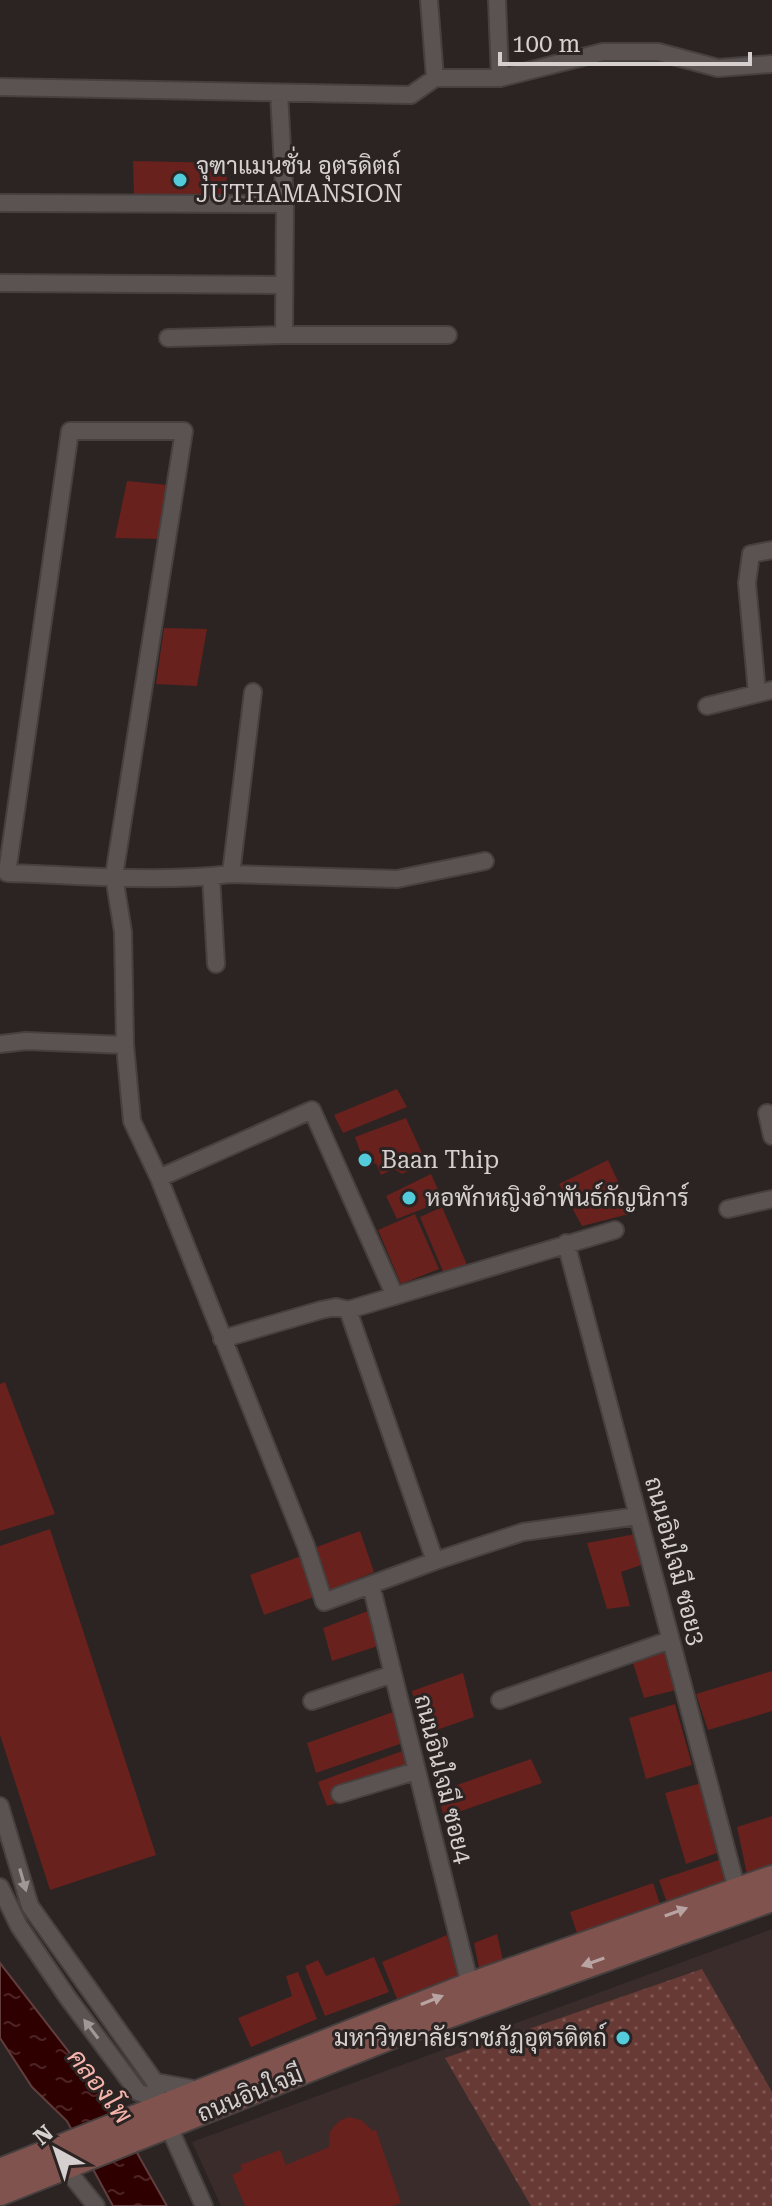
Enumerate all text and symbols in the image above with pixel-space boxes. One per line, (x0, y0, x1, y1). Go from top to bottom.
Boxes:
scale bar (500, 16, 750, 66)
text: 100 m (512, 30, 580, 58)
place label: จุฑาแมนชั่น อุตรดิตถ์ JUTHAMANSION (196, 146, 403, 208)
marker: จุฑาแมนชั่น อุตรดิตถ์ JUTHAMANSION (171, 171, 189, 189)
place label: Baan Thip (381, 1146, 499, 1174)
marker: Baan Thip (356, 1151, 374, 1169)
place label: หอพักหญิงอำพันธ์กัญนิการ์ (425, 1182, 689, 1212)
marker: หอพักหญิงอำพันธ์กัญนิการ์ (400, 1189, 418, 1207)
street label: ถนนอินใจมี ซอย3 (639, 1473, 713, 1648)
street label: ถนนอินใจมี ซอย4 (408, 1691, 480, 1867)
one-way arrow (17, 1868, 29, 1893)
one-way arrow (664, 1905, 688, 1917)
one-way arrow (581, 1957, 605, 1969)
one-way arrow (420, 1993, 444, 2006)
one-way arrow (84, 2019, 99, 2040)
place label: มหาวิทยาลัยราชภัฏอุตรดิตถ์ (334, 2022, 607, 2054)
marker: มหาวิทยาลัยราชภัฏอุตรดิตถ์ (614, 2029, 632, 2047)
water label: คลองโพ (62, 2042, 139, 2129)
street label: ถนนอินใจมี (193, 2058, 307, 2128)
north arrow (16, 2110, 96, 2190)
text: N (29, 2120, 58, 2150)

